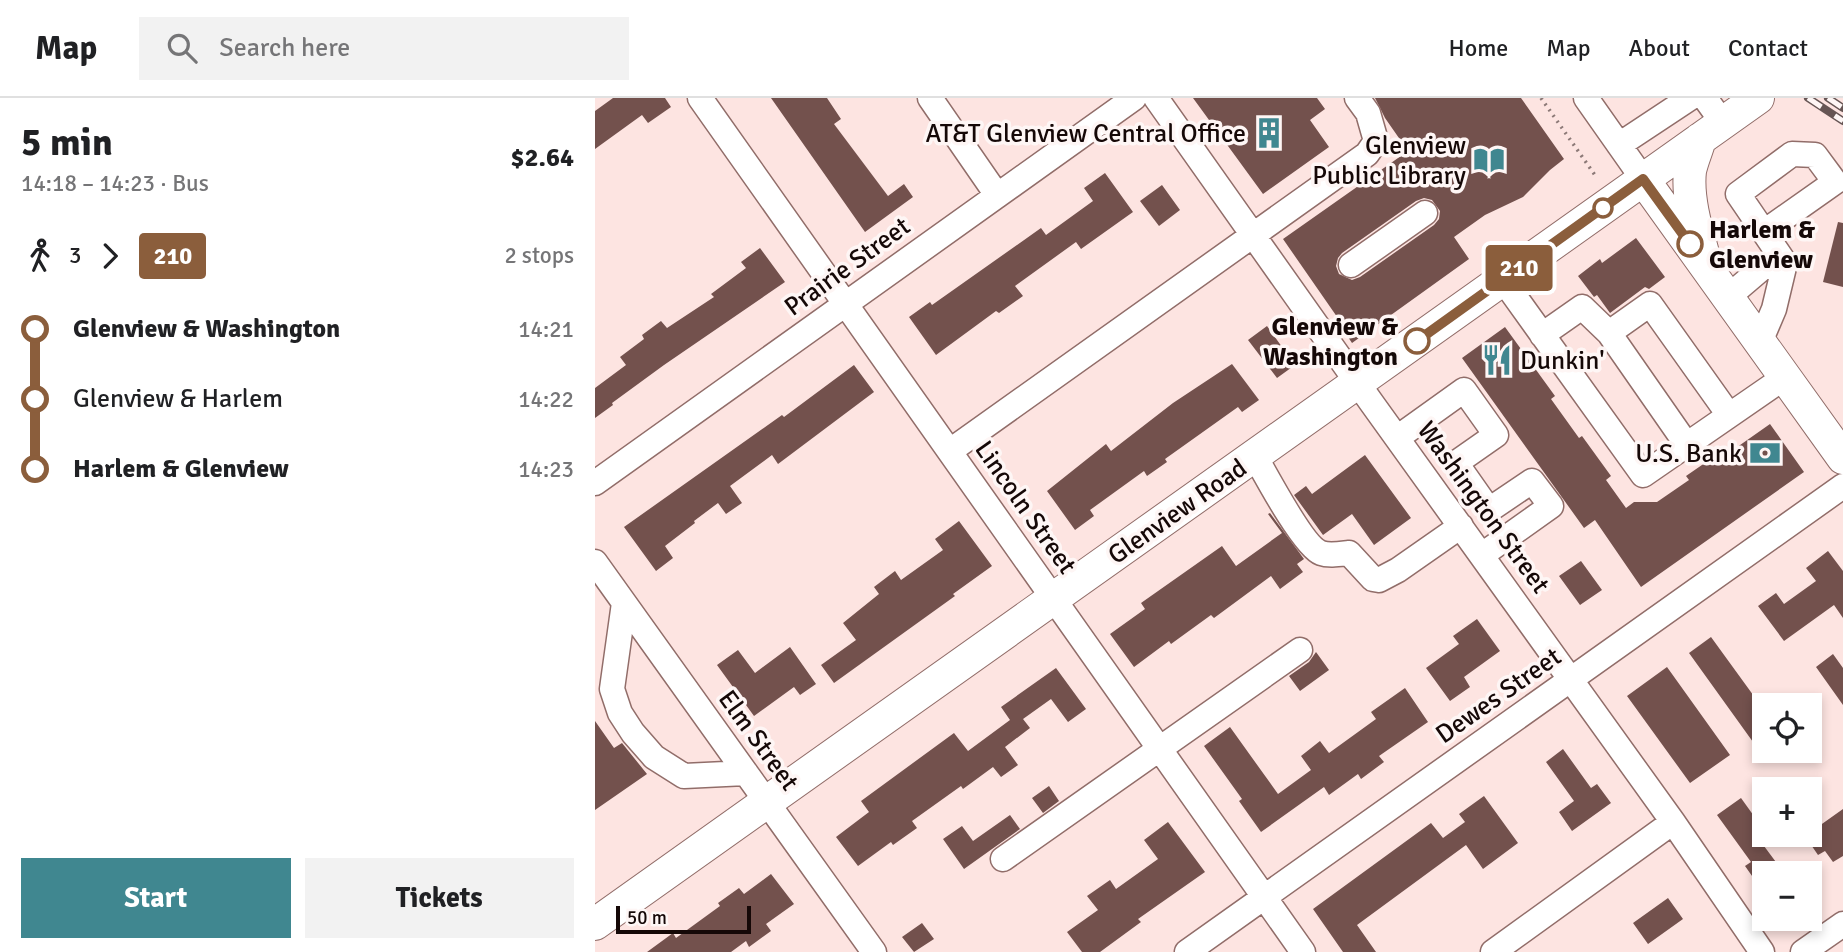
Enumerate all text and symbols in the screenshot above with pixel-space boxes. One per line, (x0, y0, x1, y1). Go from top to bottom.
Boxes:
search box (139, 17, 629, 80)
text: Map (35, 28, 97, 69)
icon: search (163, 29, 201, 67)
text: Search here (219, 32, 350, 64)
text: Home (1448, 33, 1508, 63)
text: Map (1546, 33, 1591, 63)
text: About (1629, 33, 1690, 63)
text: Contact (1728, 33, 1808, 63)
building icon: AT&T Glenview Central Office (1252, 116, 1286, 150)
place label: AT&T Glenview Central Office (925, 118, 1246, 150)
text: 5 min (21, 119, 113, 166)
place label: Glenview Public Library (1312, 130, 1466, 192)
text: $2.64 (510, 142, 574, 174)
library icon: Glenview Public Library (1472, 143, 1506, 177)
text: 14:18 – 14:23 · Bus (21, 169, 209, 198)
unlabelled marker (1593, 198, 1613, 218)
street label: Prairie Street (778, 211, 917, 323)
place label: Harlem & Glenview (1709, 214, 1815, 276)
marker: Harlem & Glenview (1677, 231, 1703, 257)
icon: walk (21, 237, 59, 275)
icon: forward (91, 237, 129, 275)
text: 3 (69, 241, 81, 270)
text: 210 (153, 241, 192, 271)
text: 2 stops (504, 241, 574, 270)
line badge: 210 (1479, 245, 1559, 291)
text: 210 (1500, 253, 1538, 283)
place label: Glenview & Washington (1263, 311, 1398, 373)
text: Glenview & Washington (73, 313, 340, 345)
text: 14:21 (518, 315, 574, 344)
marker: Glenview & Washington (1404, 328, 1430, 354)
restaurant icon: Dunkin' (1480, 343, 1514, 377)
place label: Dunkin' (1520, 345, 1605, 377)
text: Glenview & Harlem (73, 383, 283, 415)
text: 14:22 (518, 385, 574, 414)
street label: Washington Street (1410, 415, 1556, 600)
street label: Lincoln Street (968, 435, 1083, 580)
bank icon: U.S. Bank (1748, 436, 1782, 470)
place label: U.S. Bank (1635, 438, 1742, 470)
street label: Glenview Road (1102, 452, 1253, 571)
text: Harlem & Glenview (73, 453, 289, 485)
text: 14:23 (518, 455, 574, 484)
street label: Dewes Street (1430, 641, 1567, 751)
street label: Elm Street (711, 684, 805, 797)
map controls (1752, 693, 1822, 931)
button: locate (1752, 693, 1822, 763)
button: + (1752, 777, 1822, 847)
button: Start (21, 858, 291, 938)
button: Tickets (305, 858, 574, 938)
button: − (1752, 861, 1822, 931)
scale bar (616, 903, 751, 935)
text: 50 m (627, 906, 667, 930)

